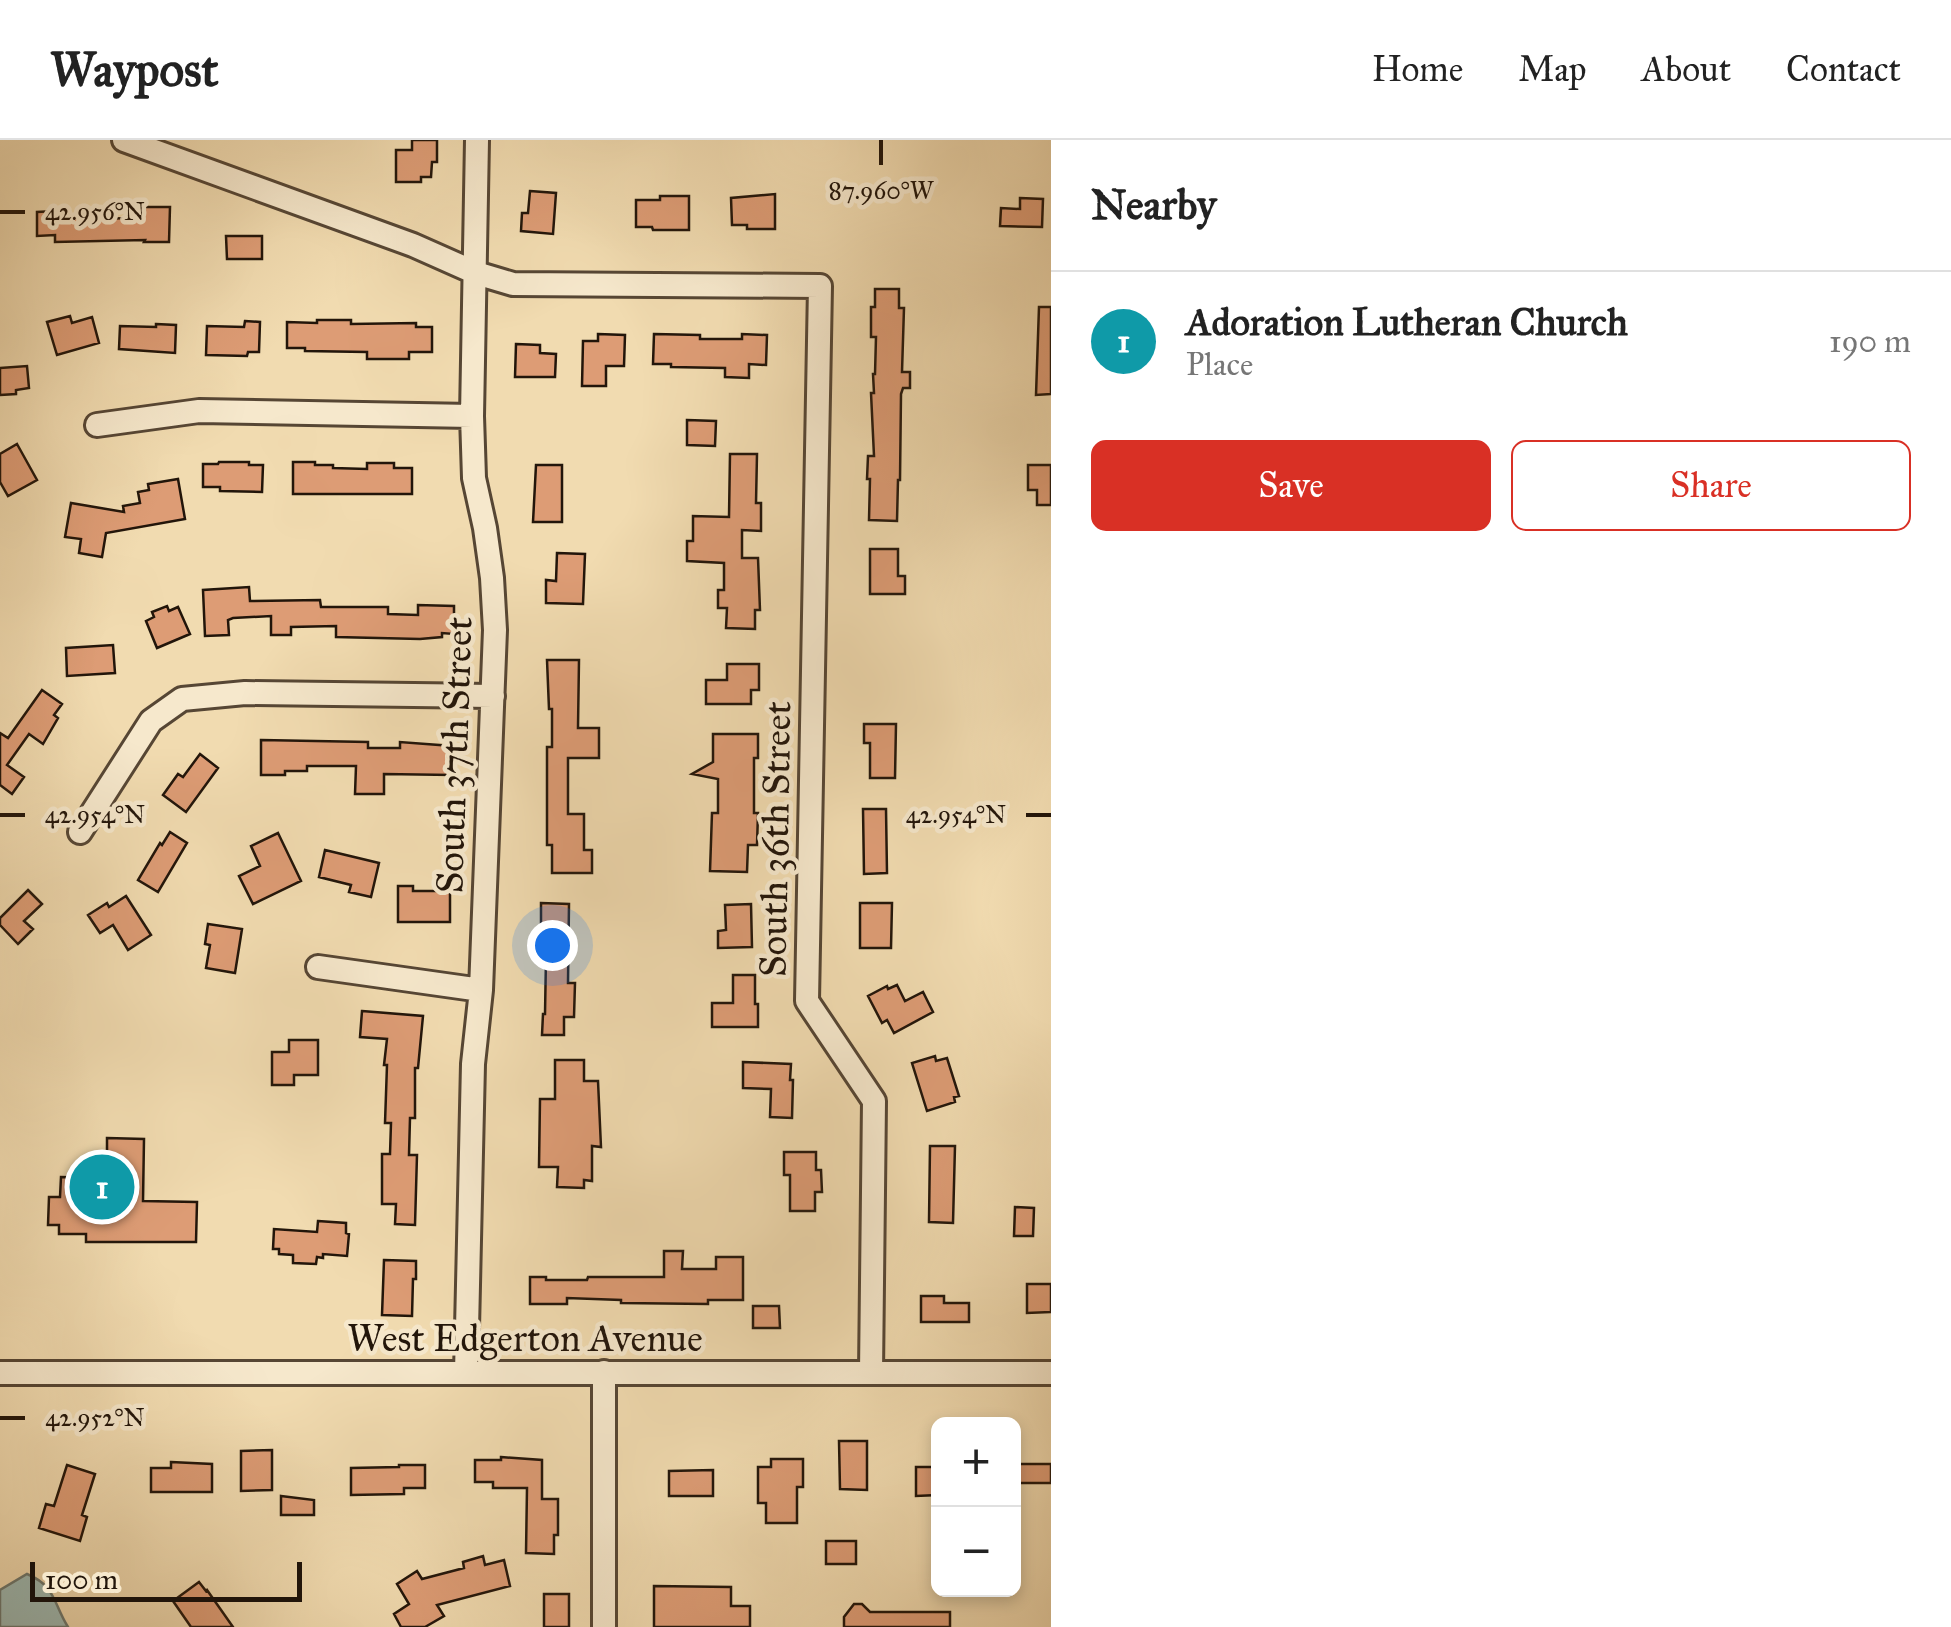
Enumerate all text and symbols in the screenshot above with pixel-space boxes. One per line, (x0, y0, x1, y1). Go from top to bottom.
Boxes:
text: Waypost (50, 40, 219, 99)
text: Home (1372, 48, 1463, 91)
text: Map (1518, 48, 1587, 91)
text: About (1642, 48, 1731, 91)
text: Contact (1786, 48, 1901, 91)
text: 87.960°W (828, 175, 935, 206)
text: Nearby (1091, 179, 1216, 231)
text: 42.956°N (45, 196, 145, 227)
text: Adoration Lutheran Church (1186, 299, 1628, 345)
text: 1 (1117, 322, 1130, 361)
text: 190 m (1829, 322, 1911, 361)
text: Place (1186, 345, 1253, 384)
button: Save (1091, 440, 1491, 531)
button: Share (1511, 440, 1911, 531)
street label: South 37th Street (426, 616, 482, 894)
street label: South 36th Street (750, 701, 800, 977)
text: 42.954°N (45, 799, 145, 830)
text: 42.954°N (906, 799, 1006, 830)
your location (527, 920, 578, 971)
pin: 1 (70, 1150, 134, 1224)
street label: West Edgerton Avenue (347, 1315, 703, 1361)
text: 42.952°N (45, 1402, 145, 1433)
map controls (931, 1417, 1021, 1597)
button: + (931, 1417, 1021, 1507)
button: − (931, 1507, 1021, 1597)
scale bar (30, 1557, 302, 1602)
text: 100 m (45, 1562, 118, 1597)

